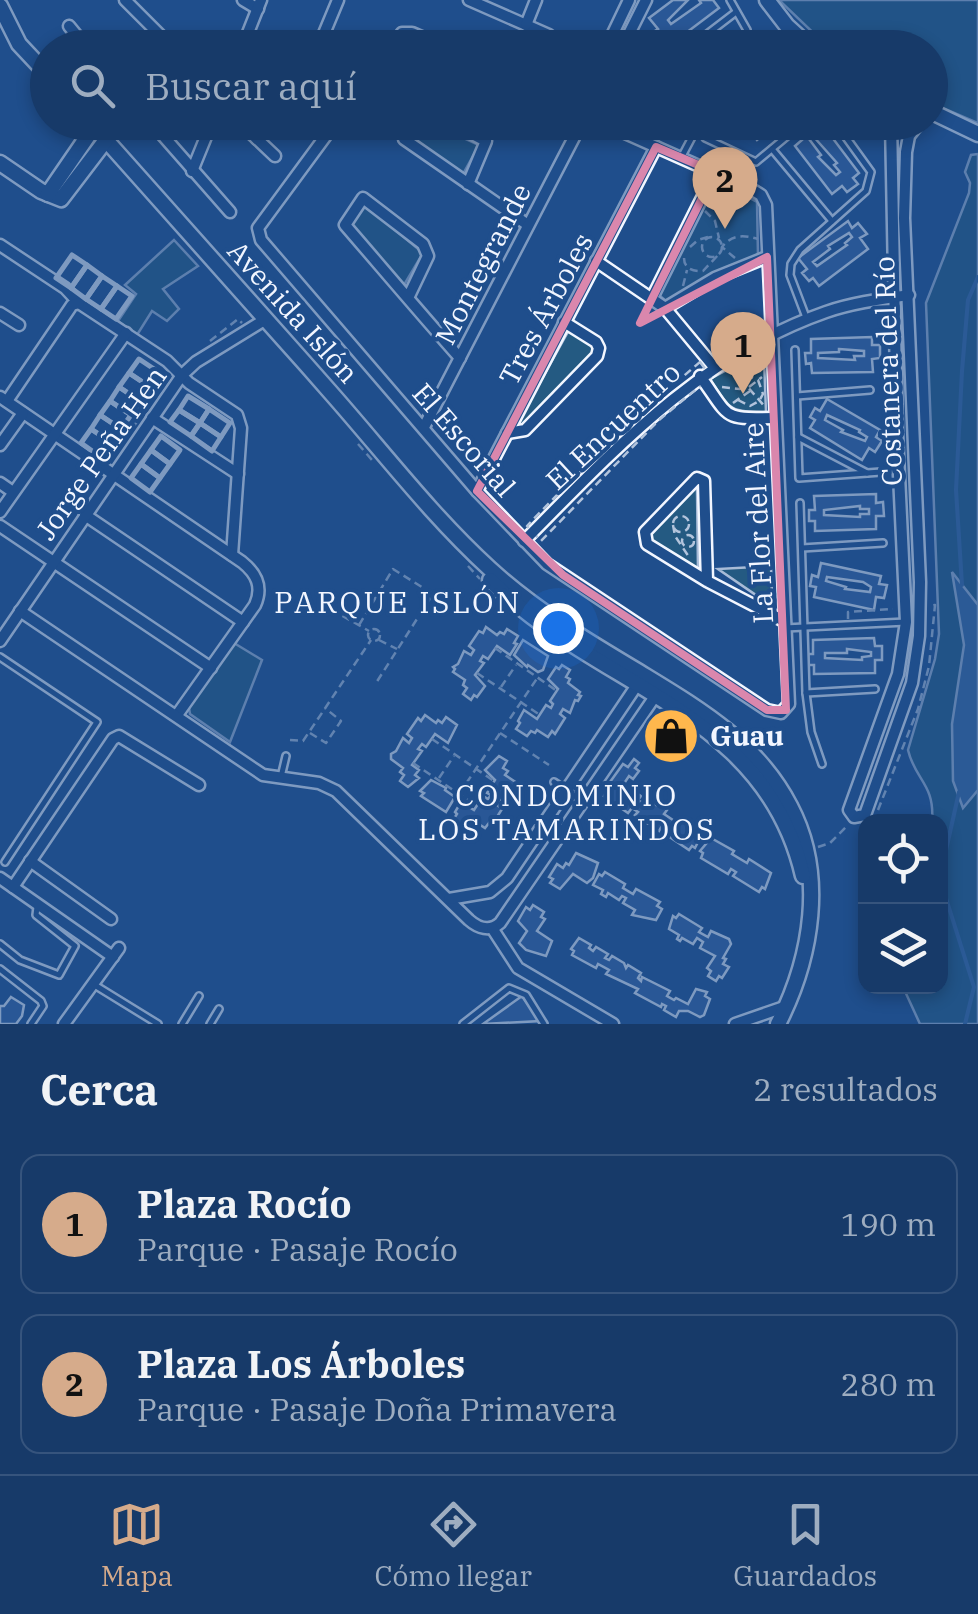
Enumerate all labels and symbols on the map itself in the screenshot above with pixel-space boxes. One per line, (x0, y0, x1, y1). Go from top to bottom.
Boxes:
pin: 2 (692, 146, 758, 229)
street label: Montegrande (426, 177, 539, 351)
street label: Tres Árboles (490, 226, 601, 391)
street label: Avenida Islón (220, 233, 367, 391)
street label: Costanera del Río (865, 256, 910, 486)
pin: 1 (710, 312, 776, 394)
street label: El Encuentro (537, 354, 688, 498)
street label: Jorge Peña Hen (27, 359, 174, 547)
street label: El Escorial (405, 375, 524, 504)
street label: La Flor del Aire (734, 421, 781, 625)
district label: PARQUE ISLÓN (274, 582, 522, 621)
your location (533, 603, 584, 654)
shop icon: Guau (641, 706, 701, 766)
place label: Guau (710, 717, 784, 754)
district label: CONDOMINIO LOS TAMARINDOS (418, 775, 716, 848)

